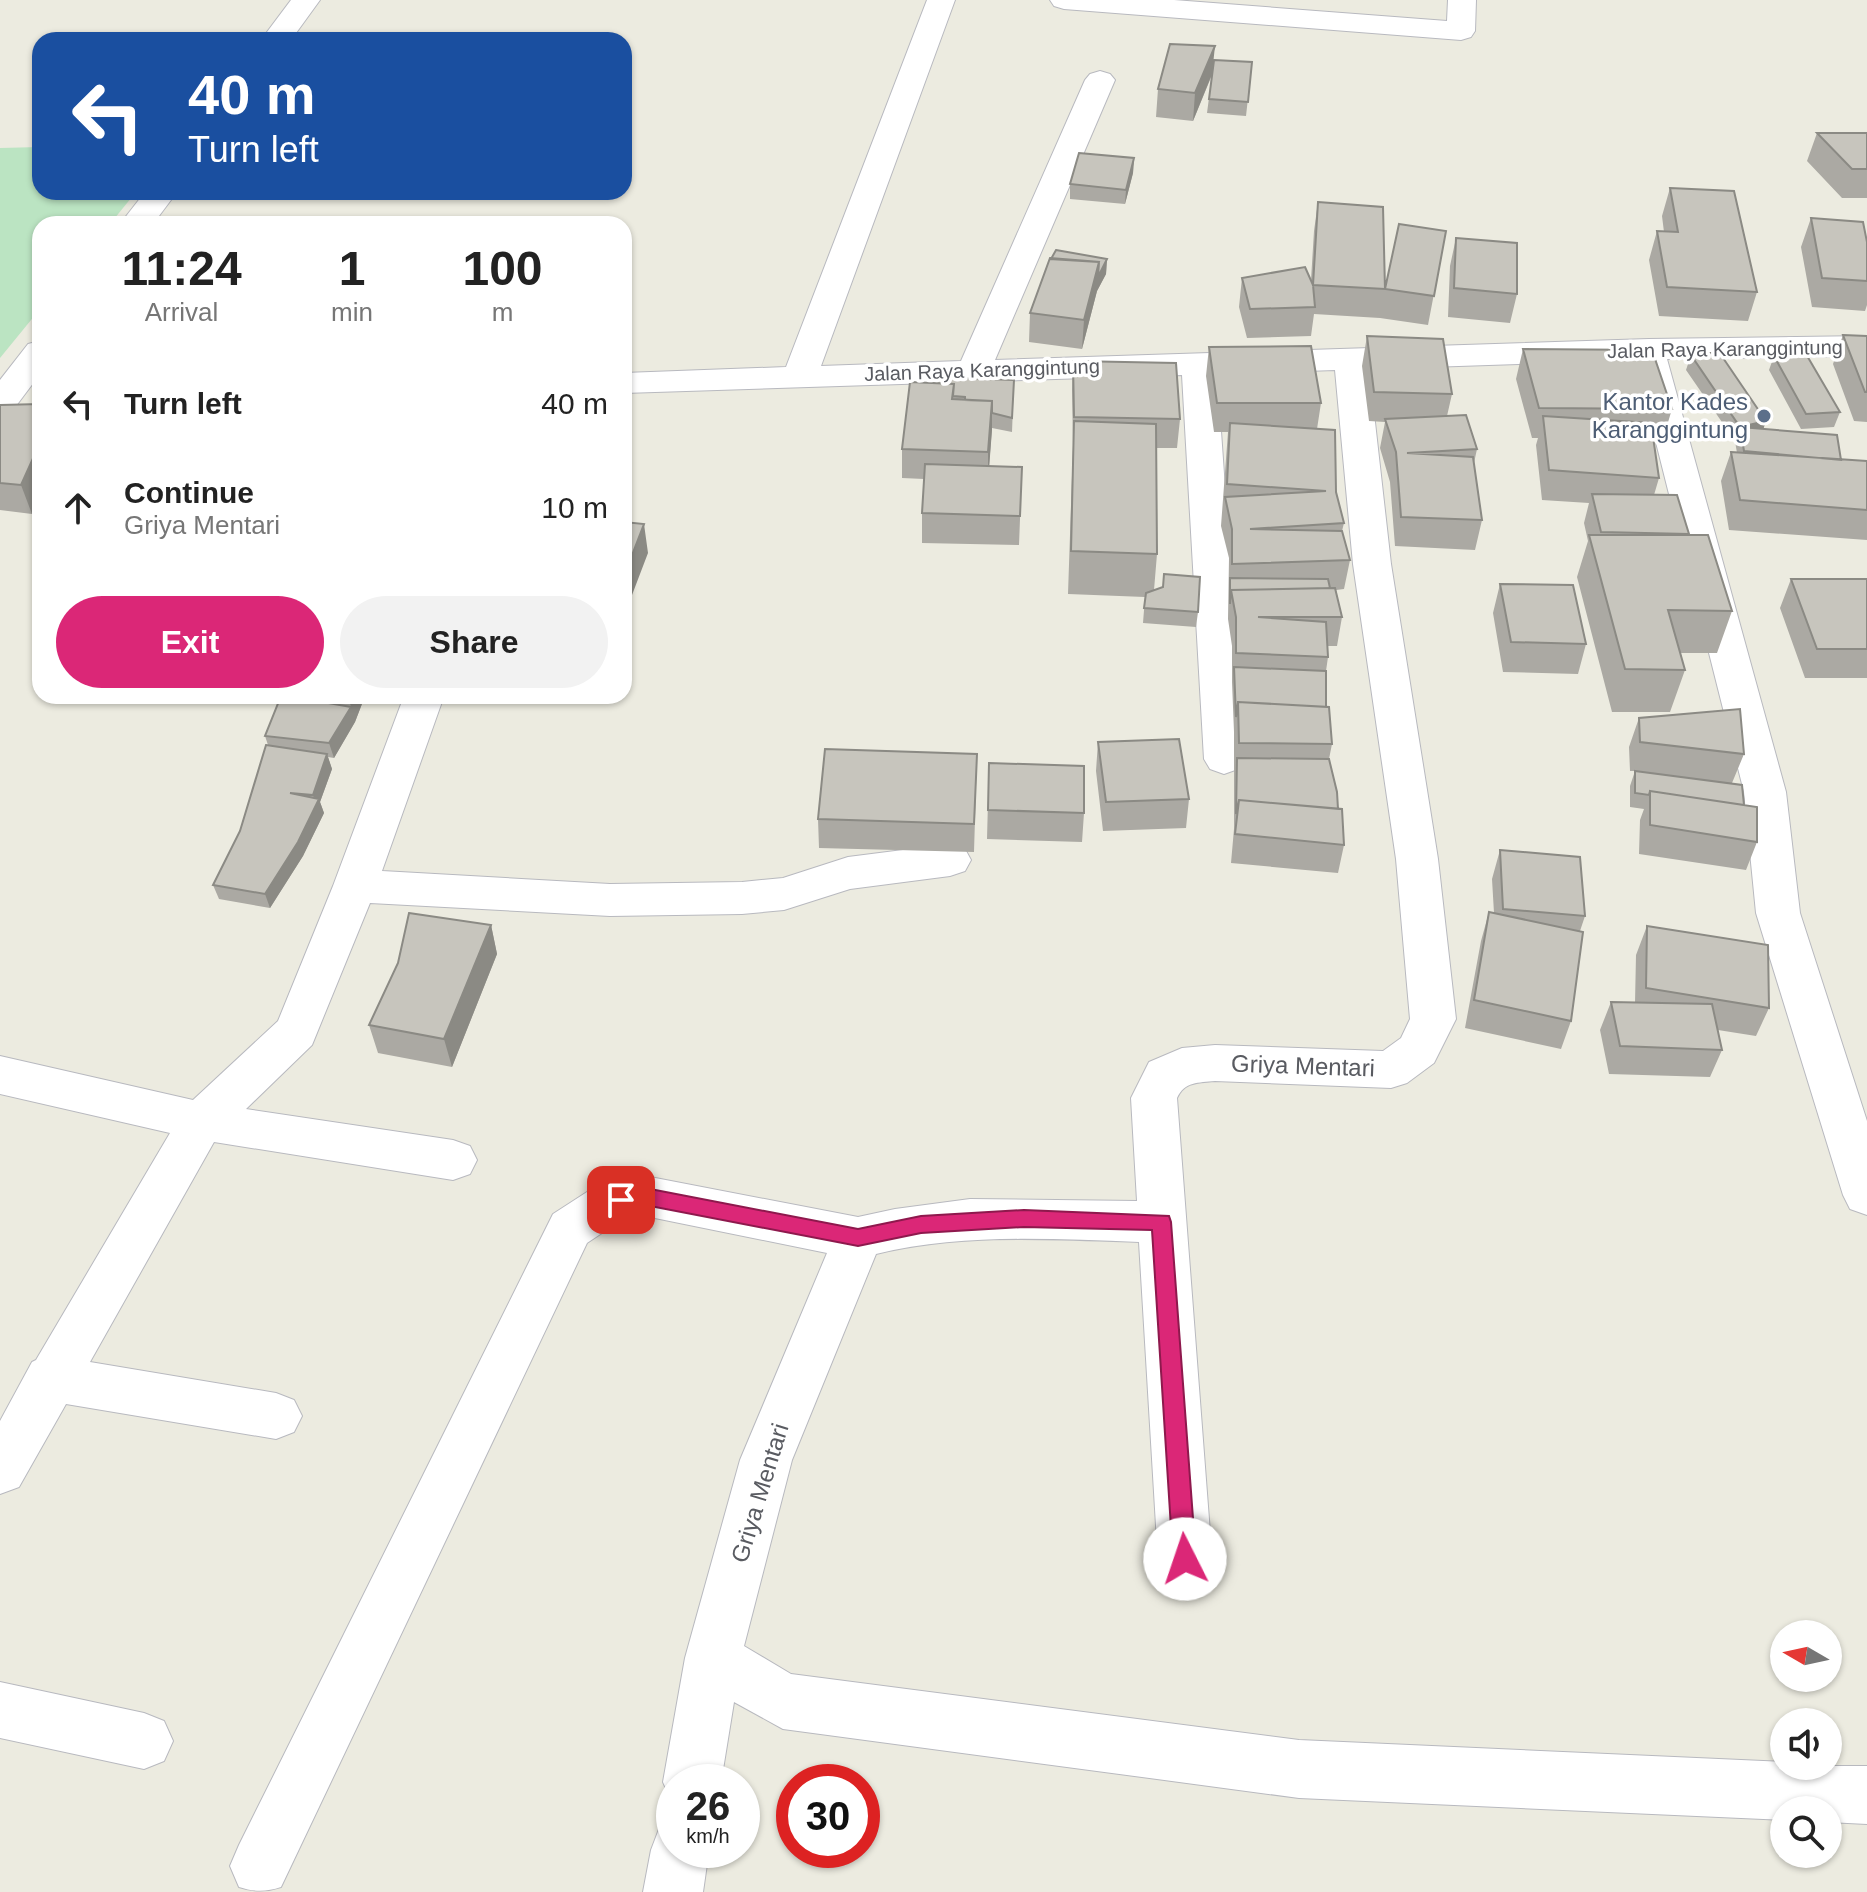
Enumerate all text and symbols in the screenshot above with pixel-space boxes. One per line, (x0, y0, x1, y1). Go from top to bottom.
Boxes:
text: 40 m (188, 63, 316, 126)
icon: left (56, 64, 160, 168)
text: Turn left (188, 129, 319, 170)
text: 11:24 (121, 242, 242, 295)
text: 1 (339, 242, 365, 295)
text: 100 (462, 242, 543, 295)
text: Arrival (145, 297, 218, 327)
text: min (331, 297, 373, 327)
text: m (492, 297, 513, 327)
street label: Jalan Raya Karanggintung (1607, 336, 1843, 362)
street label: Jalan Raya Karanggintung (864, 355, 1100, 385)
icon: left (56, 382, 100, 426)
text: Turn left (124, 387, 242, 420)
text: 40 m (541, 387, 608, 420)
place label: Kantor Kades Karanggintung (1592, 388, 1748, 443)
marker: Kantor Kades Karanggintung (1755, 407, 1773, 425)
text: Continue (124, 476, 254, 509)
icon: ahead (56, 486, 100, 530)
text: 10 m (541, 491, 608, 524)
text: Griya Mentari (124, 510, 280, 540)
button: Exit (56, 596, 324, 688)
button: Share (340, 596, 608, 688)
street label: Griya Mentari (1231, 1049, 1375, 1082)
pin (587, 1166, 655, 1234)
icon: arrive (599, 1178, 643, 1222)
street label: Griya Mentari (726, 1420, 793, 1566)
position arrow (1143, 1517, 1227, 1601)
north arrow (1770, 1620, 1842, 1692)
map controls (1770, 1620, 1842, 1868)
button: sound (1770, 1708, 1842, 1780)
speed limit sign: 30 (776, 1764, 880, 1868)
text: 26 (686, 1784, 730, 1828)
button: search (1770, 1796, 1842, 1868)
text: km/h (686, 1825, 730, 1847)

